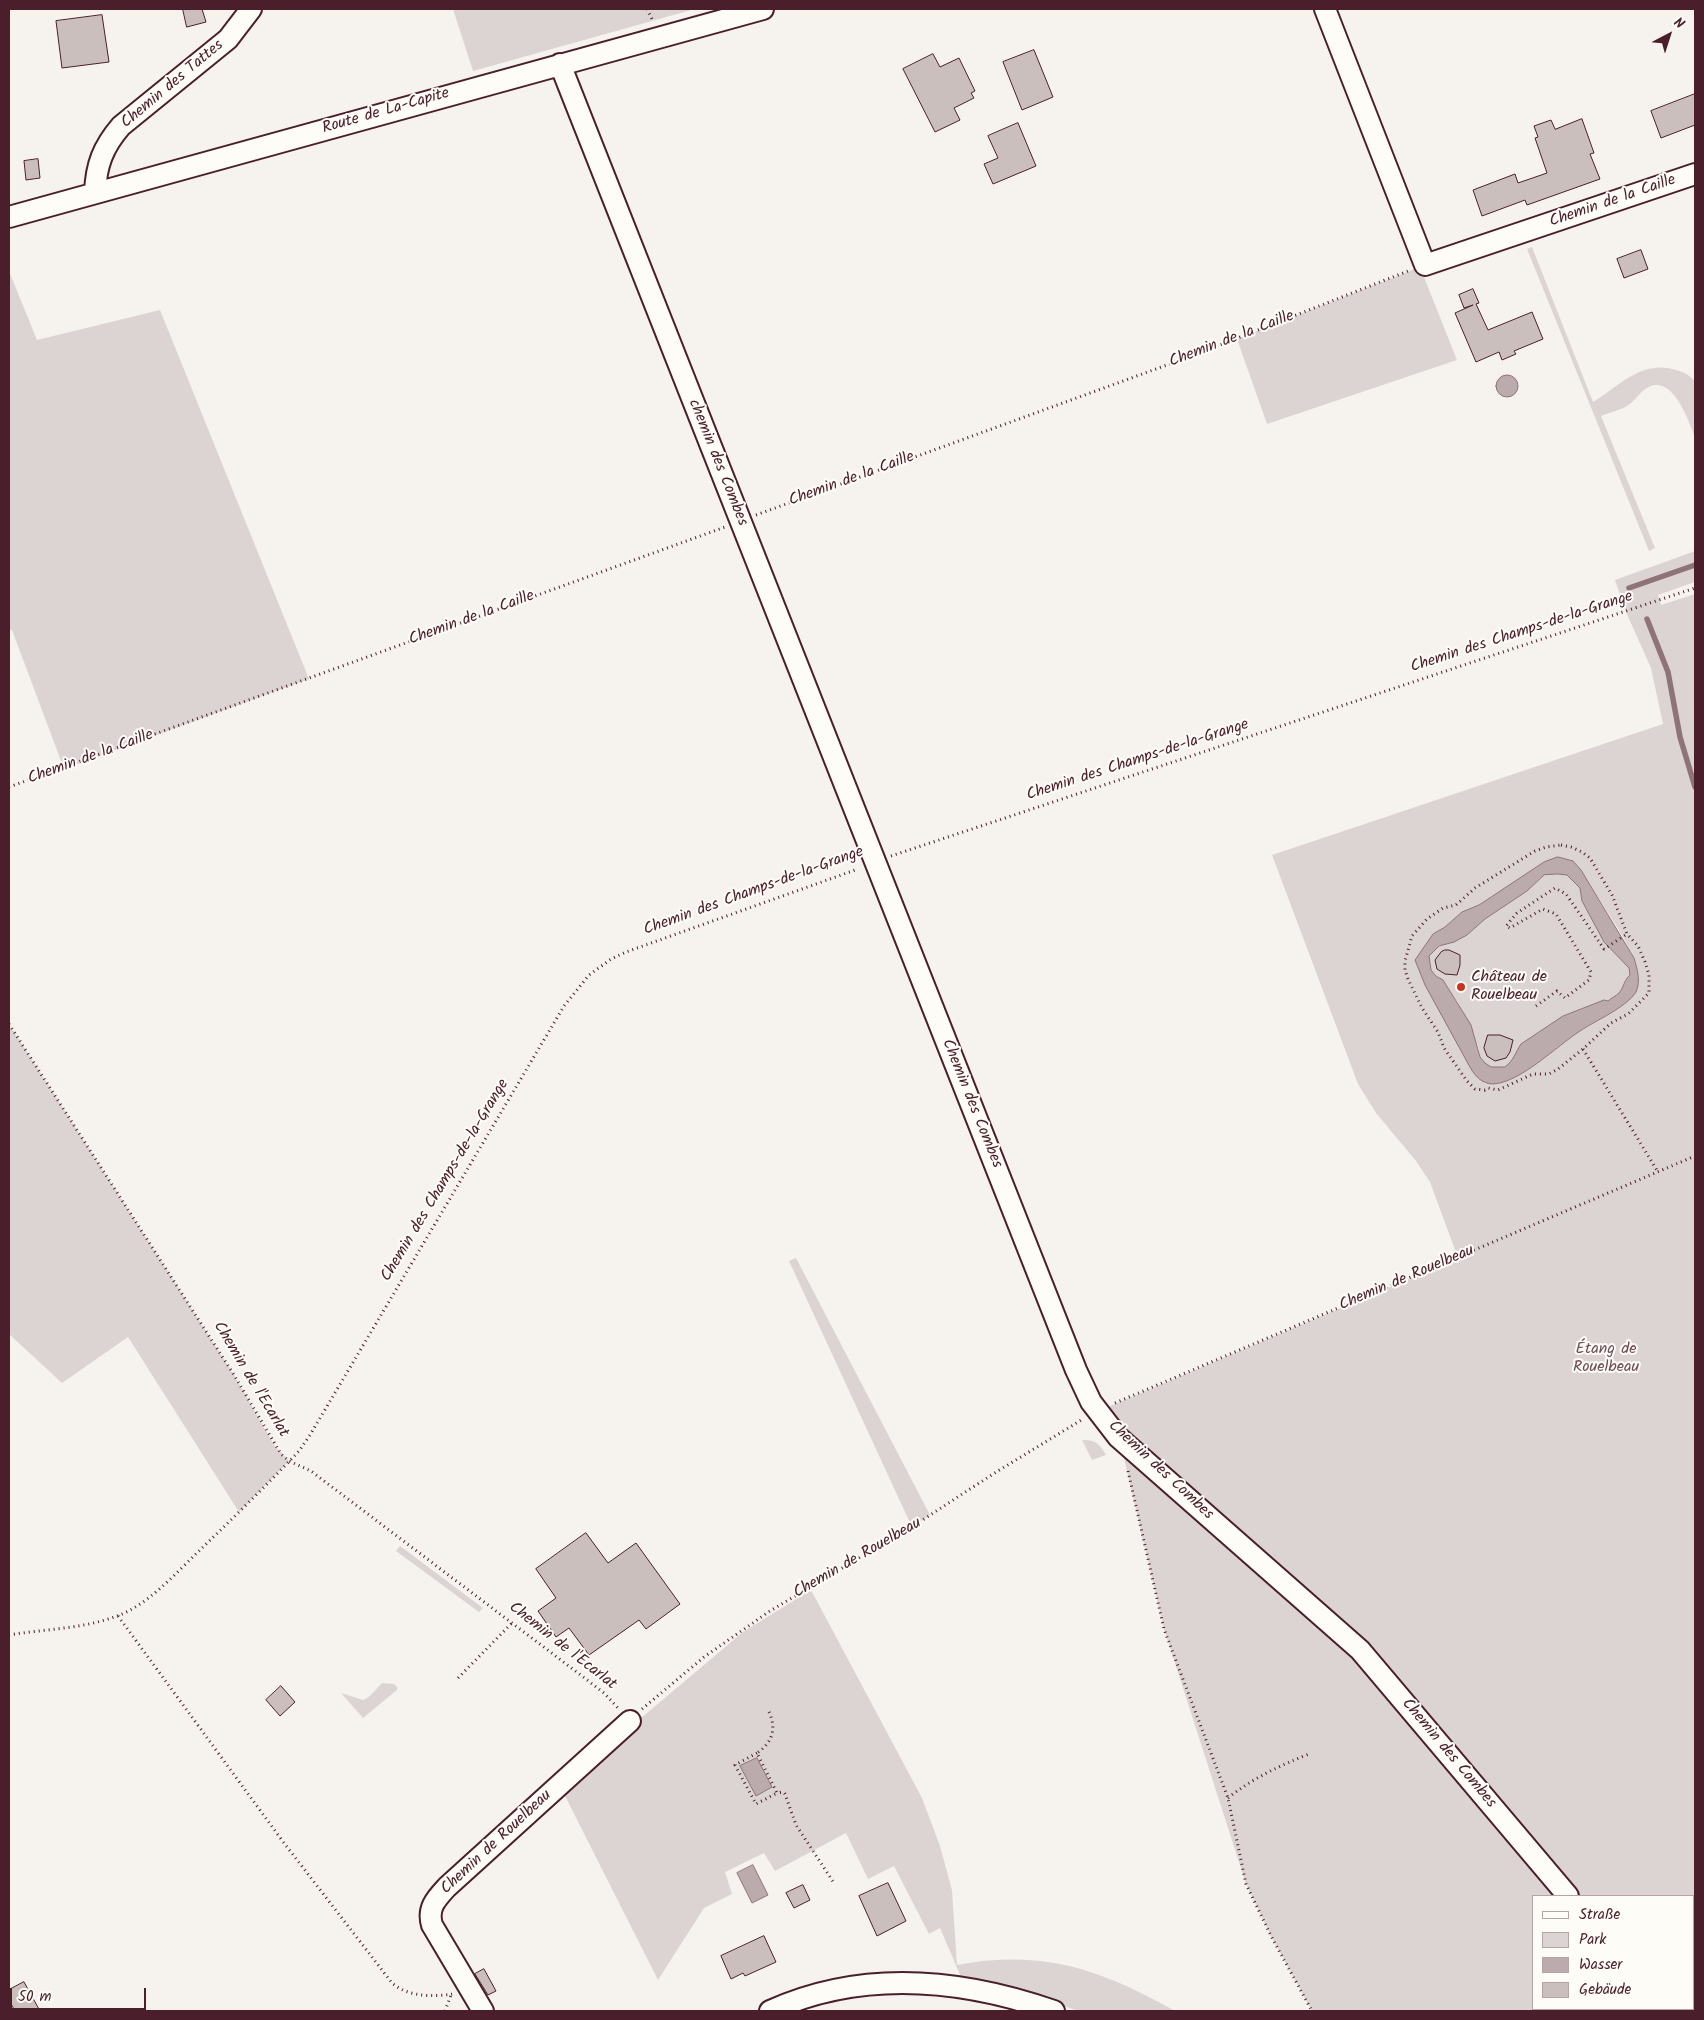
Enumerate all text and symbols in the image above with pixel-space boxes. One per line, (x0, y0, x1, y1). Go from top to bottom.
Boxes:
north arrow (1644, 10, 1694, 60)
text: N (1668, 12, 1689, 35)
street label: Chemin des Tattes (118, 37, 228, 133)
street label: Route de La-Capite (320, 85, 452, 139)
street label: Chemin de la Caille (1547, 171, 1679, 233)
street label: Chemin de la Caille (1167, 307, 1297, 373)
street label: chemin des Combes (683, 397, 751, 529)
street label: Chemin de la Caille (787, 448, 917, 512)
street label: Chemin de la Caille (407, 587, 537, 651)
street label: Chemin des Champs-de-la-Grange (1408, 588, 1636, 678)
street label: Chemin des Champs-de-la-Grange (1024, 716, 1252, 806)
street label: Chemin de la Caille (26, 726, 156, 790)
street label: Chemin des Champs-de-la-Grange (641, 843, 867, 941)
place label: Château de Rouelbeau (1471, 968, 1547, 1006)
marker: Château de Rouelbeau (1455, 981, 1467, 993)
street label: Chemin des Combes (936, 1037, 1006, 1171)
street label: Chemin des Champs-de-la-Grange (378, 1076, 514, 1286)
street label: Chemin de Rouelbeau (1337, 1242, 1477, 1316)
street label: Chemin de l'Ecarlat (208, 1319, 292, 1441)
park label: Étang de Rouelbeau (1573, 1340, 1639, 1378)
street label: Chemin des Combes (1103, 1417, 1217, 1525)
street label: Chemin de Rouelbeau (791, 1515, 925, 1603)
street label: Chemin de l'Ecarlat (504, 1599, 620, 1695)
street label: Chemin des Combes (1397, 1695, 1499, 1813)
street label: Chemin de Rouelbeau (438, 1787, 556, 1899)
legend (1532, 1895, 1694, 2010)
text: Straße (1579, 1903, 1620, 1927)
text: Park (1579, 1928, 1606, 1952)
text: Wasser (1579, 1953, 1622, 1977)
scale bar (12, 1978, 149, 2010)
text: Gebäude (1579, 1978, 1631, 2002)
text: 50 m (18, 1985, 52, 2009)

